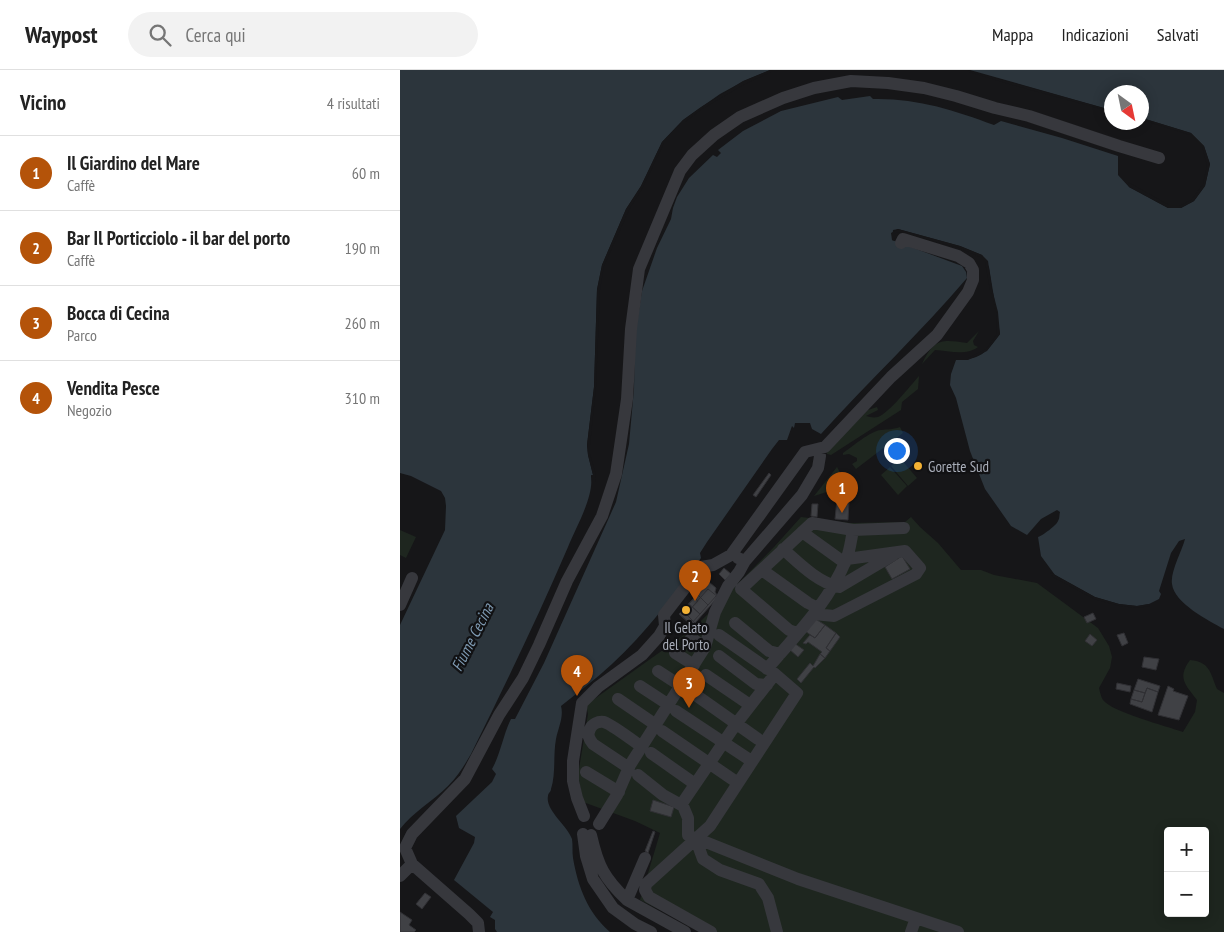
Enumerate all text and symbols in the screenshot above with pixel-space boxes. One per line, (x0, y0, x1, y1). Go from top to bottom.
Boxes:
search box (128, 12, 478, 57)
text: Waypost (25, 19, 98, 50)
icon: search (146, 21, 174, 49)
text: Cerca qui (186, 23, 246, 47)
text: Mappa (992, 23, 1033, 46)
text: Indicazioni (1061, 23, 1129, 46)
text: Salvati (1157, 23, 1199, 46)
north arrow (1104, 85, 1149, 130)
text: Vicino (20, 89, 66, 116)
text: 4 risultati (327, 93, 380, 113)
text: Il Giardino del Mare (67, 151, 200, 175)
text: 1 (32, 163, 40, 183)
text: 60 m (352, 163, 380, 183)
text: Caffè (67, 175, 95, 195)
text: Bar Il Porticciolo - il bar del porto (67, 226, 290, 250)
text: 2 (32, 238, 40, 258)
text: 190 m (345, 238, 380, 258)
text: Caffè (67, 250, 95, 270)
text: Bocca di Cecina (67, 301, 170, 325)
text: 3 (32, 313, 40, 333)
text: 260 m (345, 313, 380, 333)
text: Parco (67, 325, 97, 345)
text: Vendita Pesce (67, 376, 160, 400)
text: 4 (32, 388, 40, 408)
text: 310 m (345, 388, 380, 408)
text: Negozio (67, 400, 112, 420)
your location (884, 438, 910, 464)
place label: Gorette Sud (928, 457, 989, 476)
marker: Gorette Sud (912, 460, 924, 472)
pin: 1 (826, 472, 858, 513)
pin: 2 (679, 560, 711, 601)
water label: Fiume Cecina (446, 598, 498, 674)
marker: Il Gelato del Porto (680, 604, 692, 616)
place label: Il Gelato del Porto (662, 618, 710, 654)
pin: 4 (561, 655, 593, 696)
pin: 3 (673, 667, 705, 708)
map controls (1164, 827, 1209, 917)
button: + (1164, 827, 1209, 872)
button: − (1164, 872, 1209, 917)

